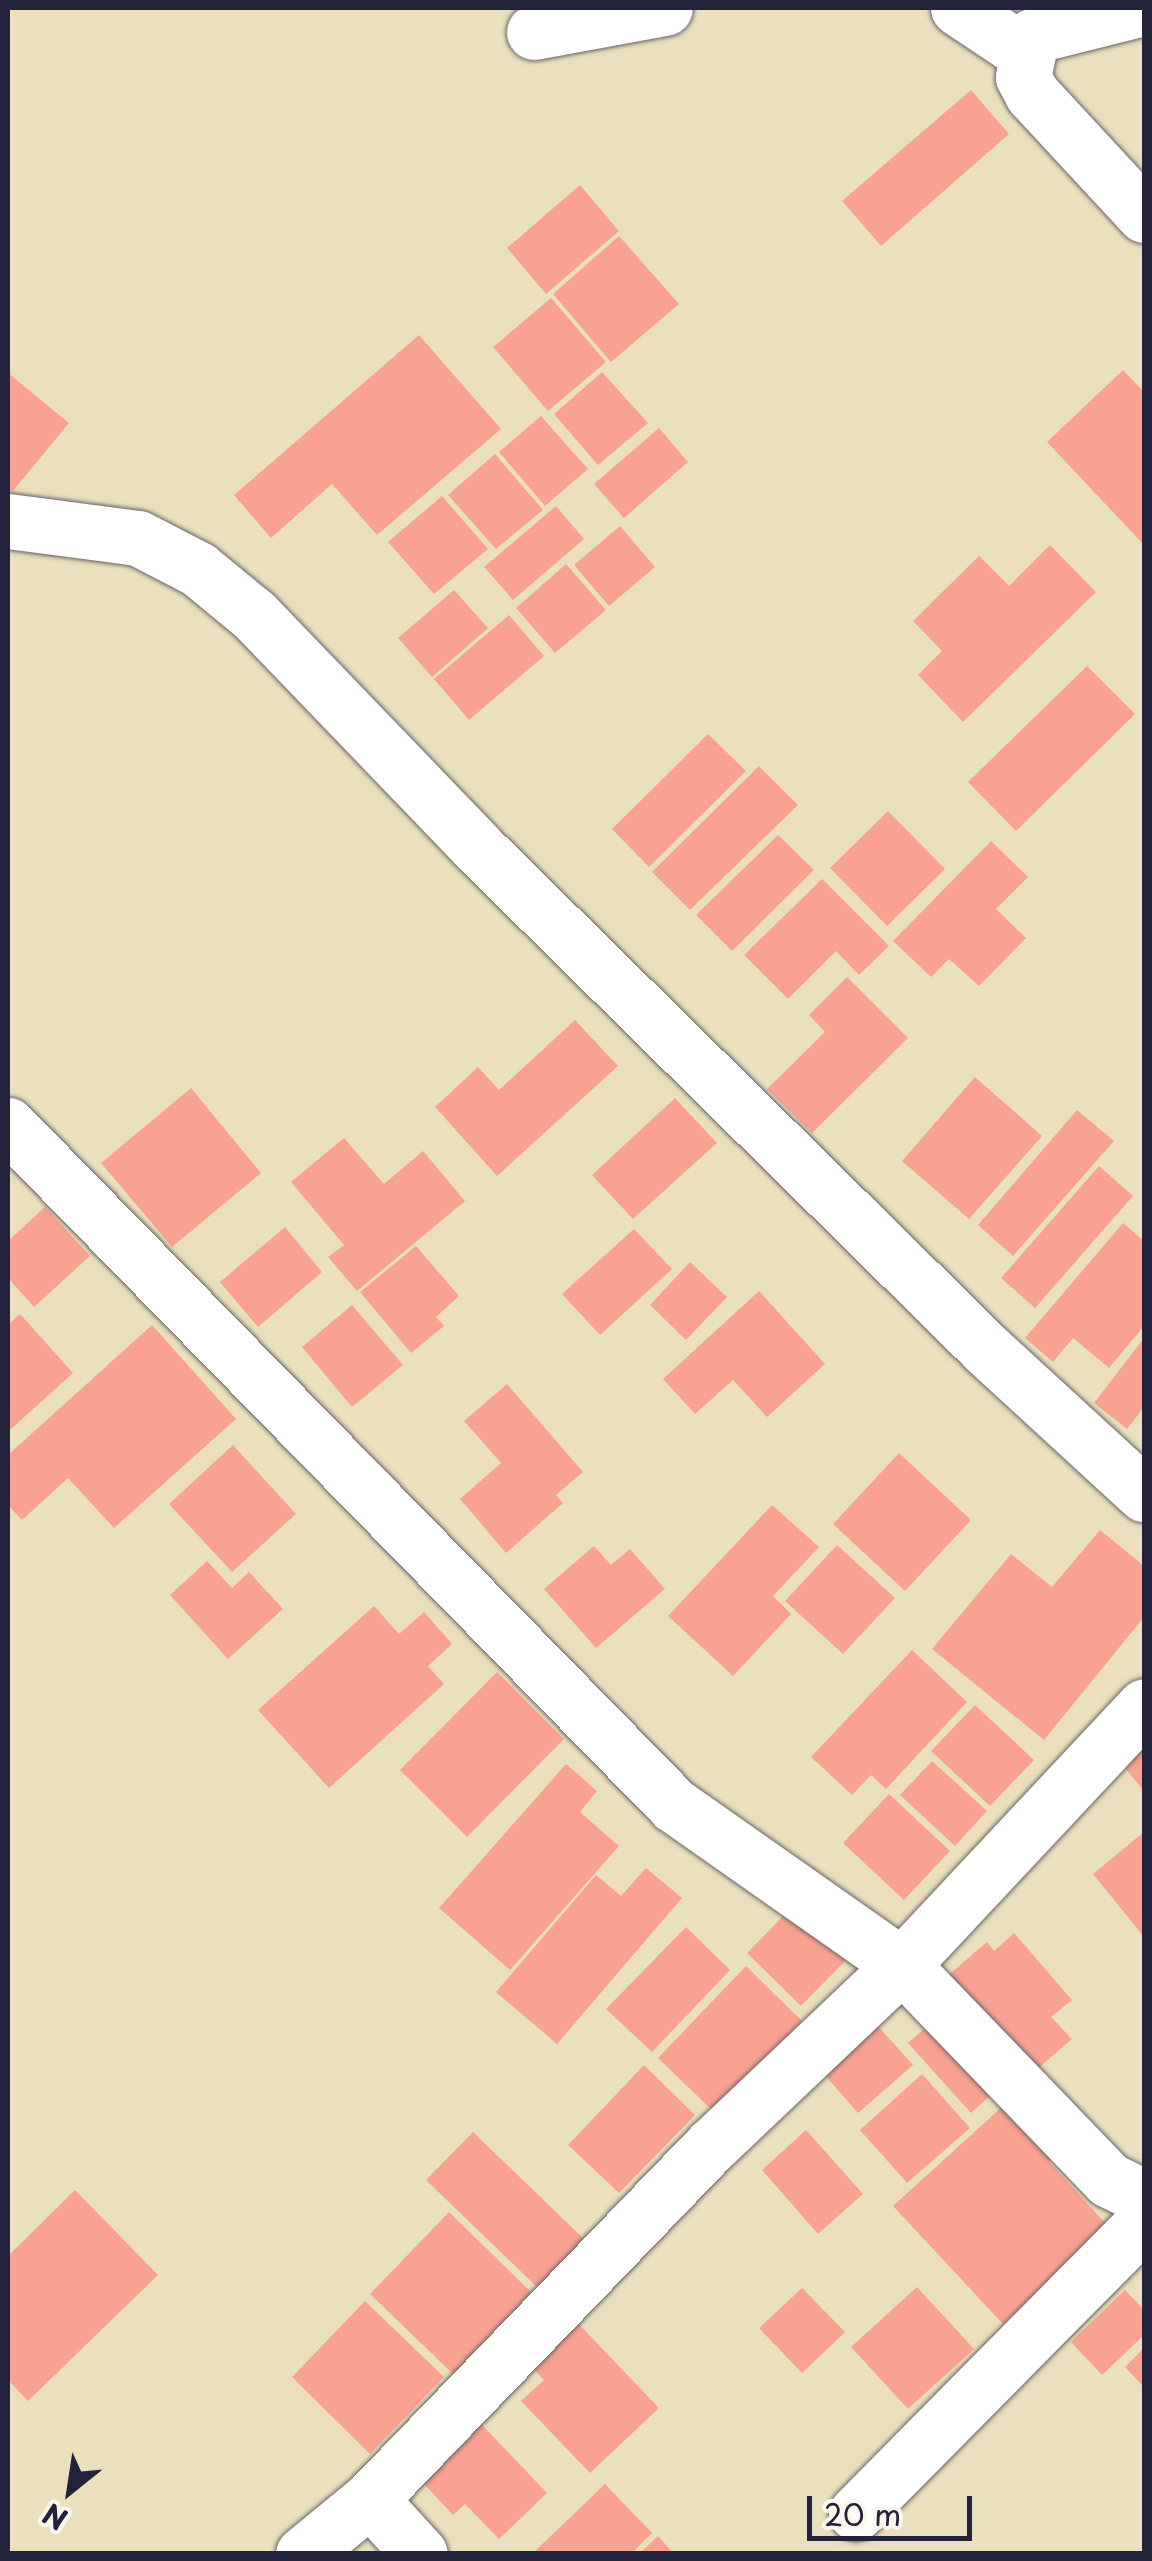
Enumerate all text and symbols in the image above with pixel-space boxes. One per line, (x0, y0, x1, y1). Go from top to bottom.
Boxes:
north arrow (20, 2441, 120, 2541)
scale bar (812, 2476, 977, 2538)
text: 20 m (824, 2491, 901, 2536)
text: N (34, 2493, 75, 2542)

